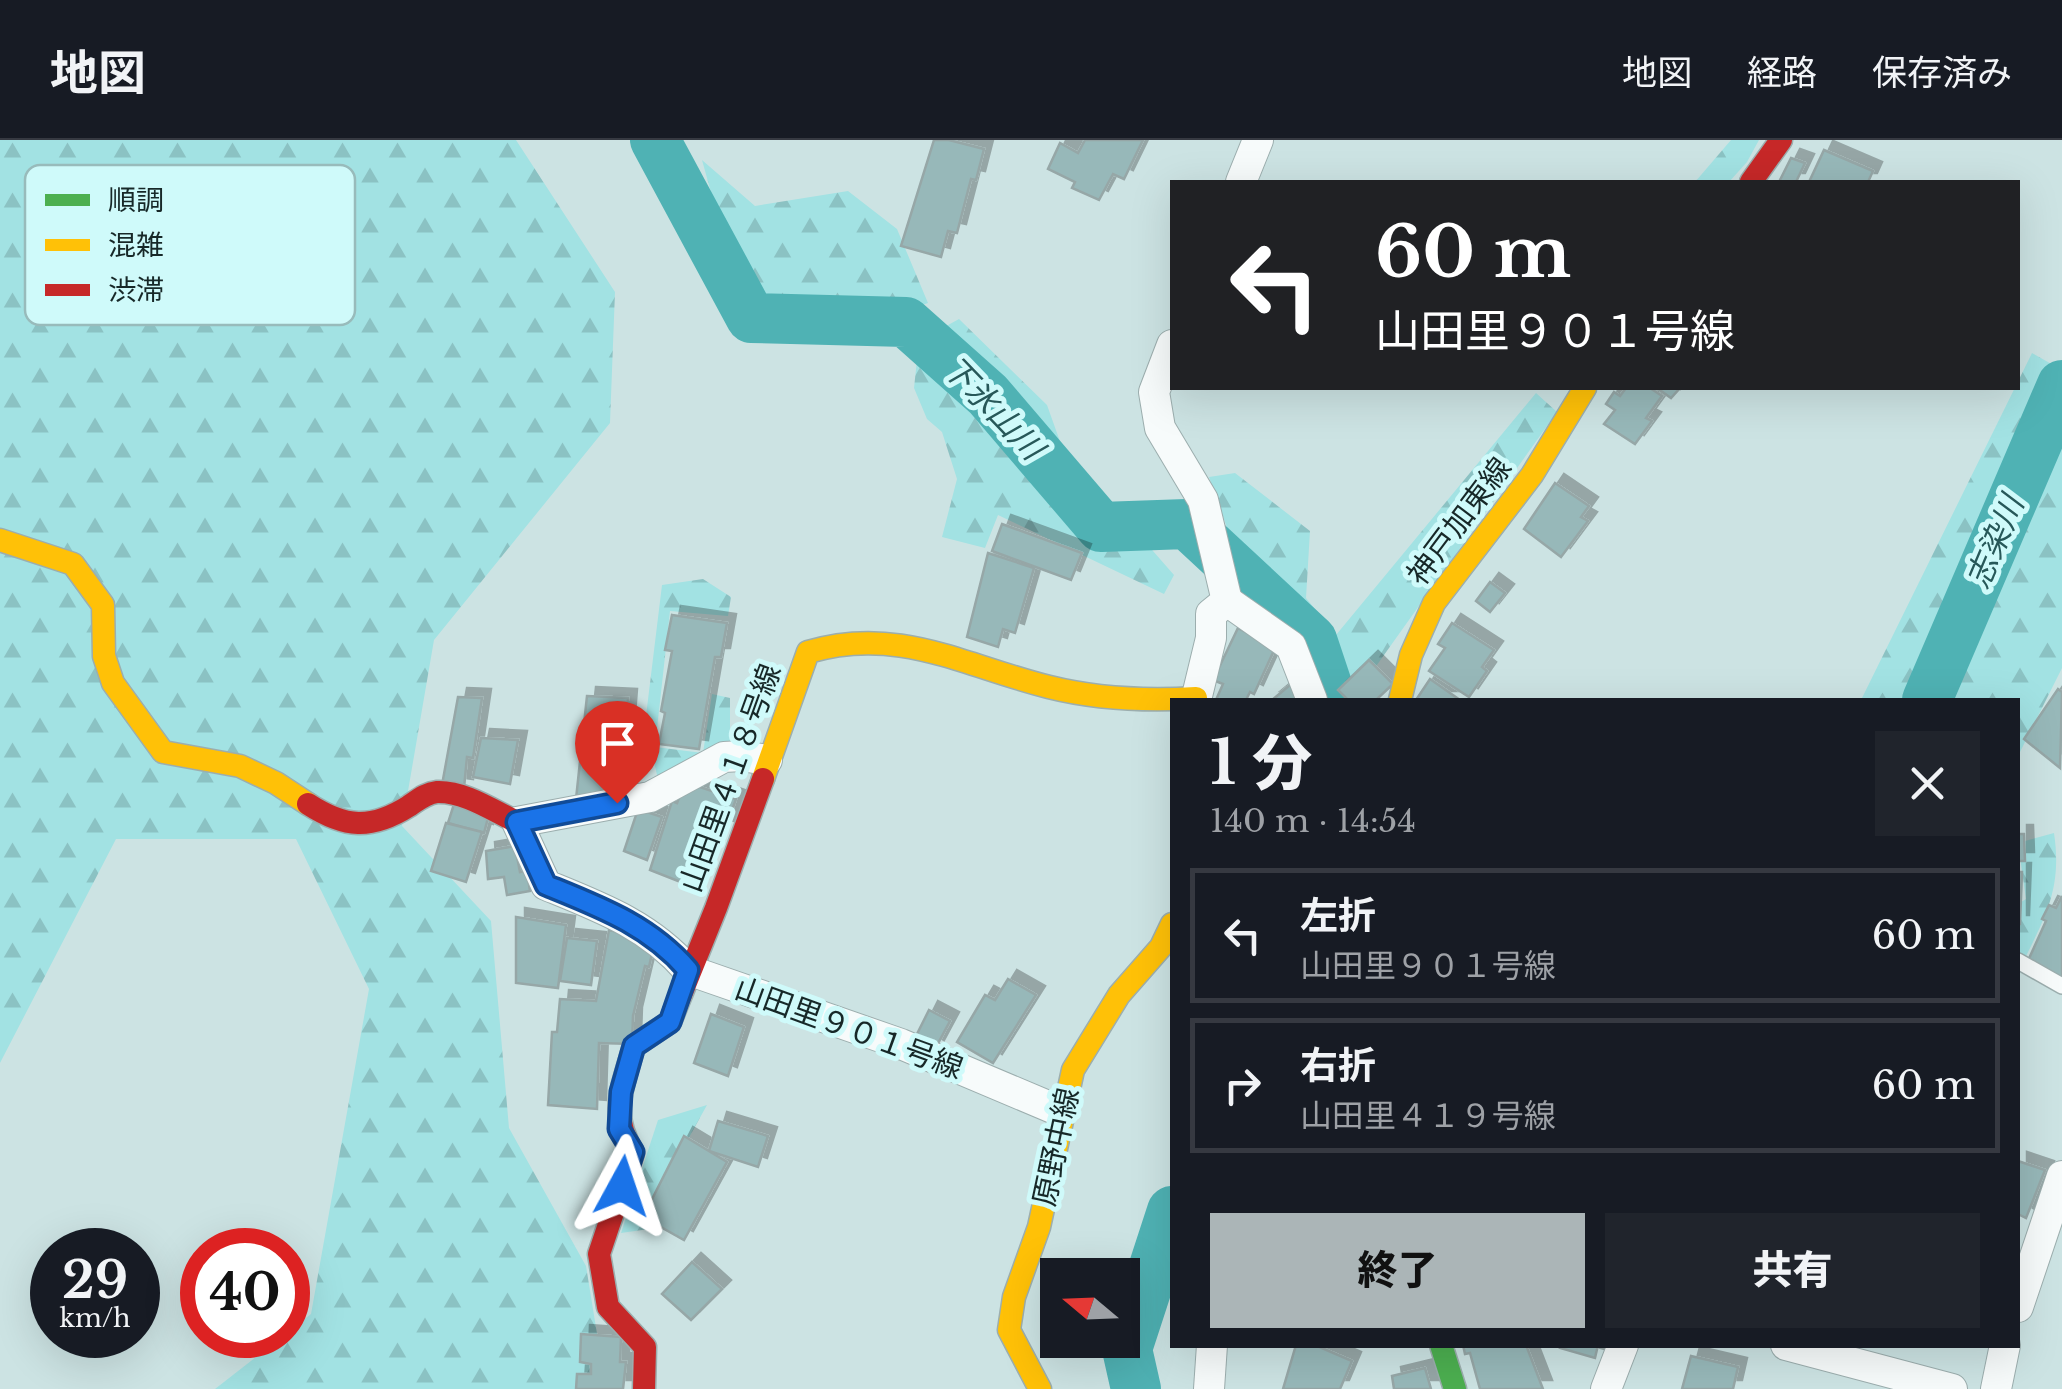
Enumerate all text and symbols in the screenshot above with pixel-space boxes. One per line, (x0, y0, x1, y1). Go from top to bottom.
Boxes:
text: 地図 (50, 43, 146, 103)
text: 地図 (1622, 51, 1692, 94)
text: 経路 (1747, 51, 1817, 94)
text: 保存済み (1872, 51, 2012, 94)
legend (25, 165, 355, 325)
text: 順調 (108, 183, 164, 218)
text: 60 m (1375, 209, 1571, 296)
icon: left (1210, 220, 1340, 350)
text: 混雑 (108, 228, 164, 263)
text: 渋滞 (108, 273, 164, 308)
text: 山田里９０１号線 (1375, 303, 1735, 359)
water label: 下氷山川 (934, 348, 1054, 470)
street label: 神戸加東線 (1399, 450, 1519, 592)
water label: 志染川 (1958, 487, 2033, 594)
street label: 山田里４１８号線 (672, 659, 788, 897)
pin (575, 701, 660, 804)
icon: arrive (590, 716, 645, 771)
text: 1 分 (1210, 726, 1312, 800)
button: close (1875, 731, 1980, 836)
text: 140 m · 14:54 (1210, 801, 1416, 841)
text: 左折 (1300, 892, 1376, 939)
icon: left (1215, 908, 1270, 963)
text: 60 m (1872, 912, 1975, 959)
text: 山田里９０１号線 (1300, 946, 1556, 986)
street label: 山田里９０１号線 (730, 970, 968, 1086)
text: 右折 (1300, 1042, 1376, 1089)
icon: right (1215, 1058, 1270, 1113)
text: 60 m (1872, 1062, 1975, 1109)
street label: 原野中線 (1025, 1084, 1087, 1210)
text: 山田里４１９号線 (1300, 1096, 1556, 1136)
position arrow (570, 1134, 674, 1238)
button: 終了 (1210, 1213, 1585, 1328)
button: 共有 (1605, 1213, 1980, 1328)
speed limit sign: 40 (180, 1228, 310, 1358)
text: 29 (62, 1249, 128, 1312)
north arrow (1040, 1258, 1140, 1358)
map controls (1040, 1258, 1140, 1358)
text: km/h (60, 1303, 130, 1334)

